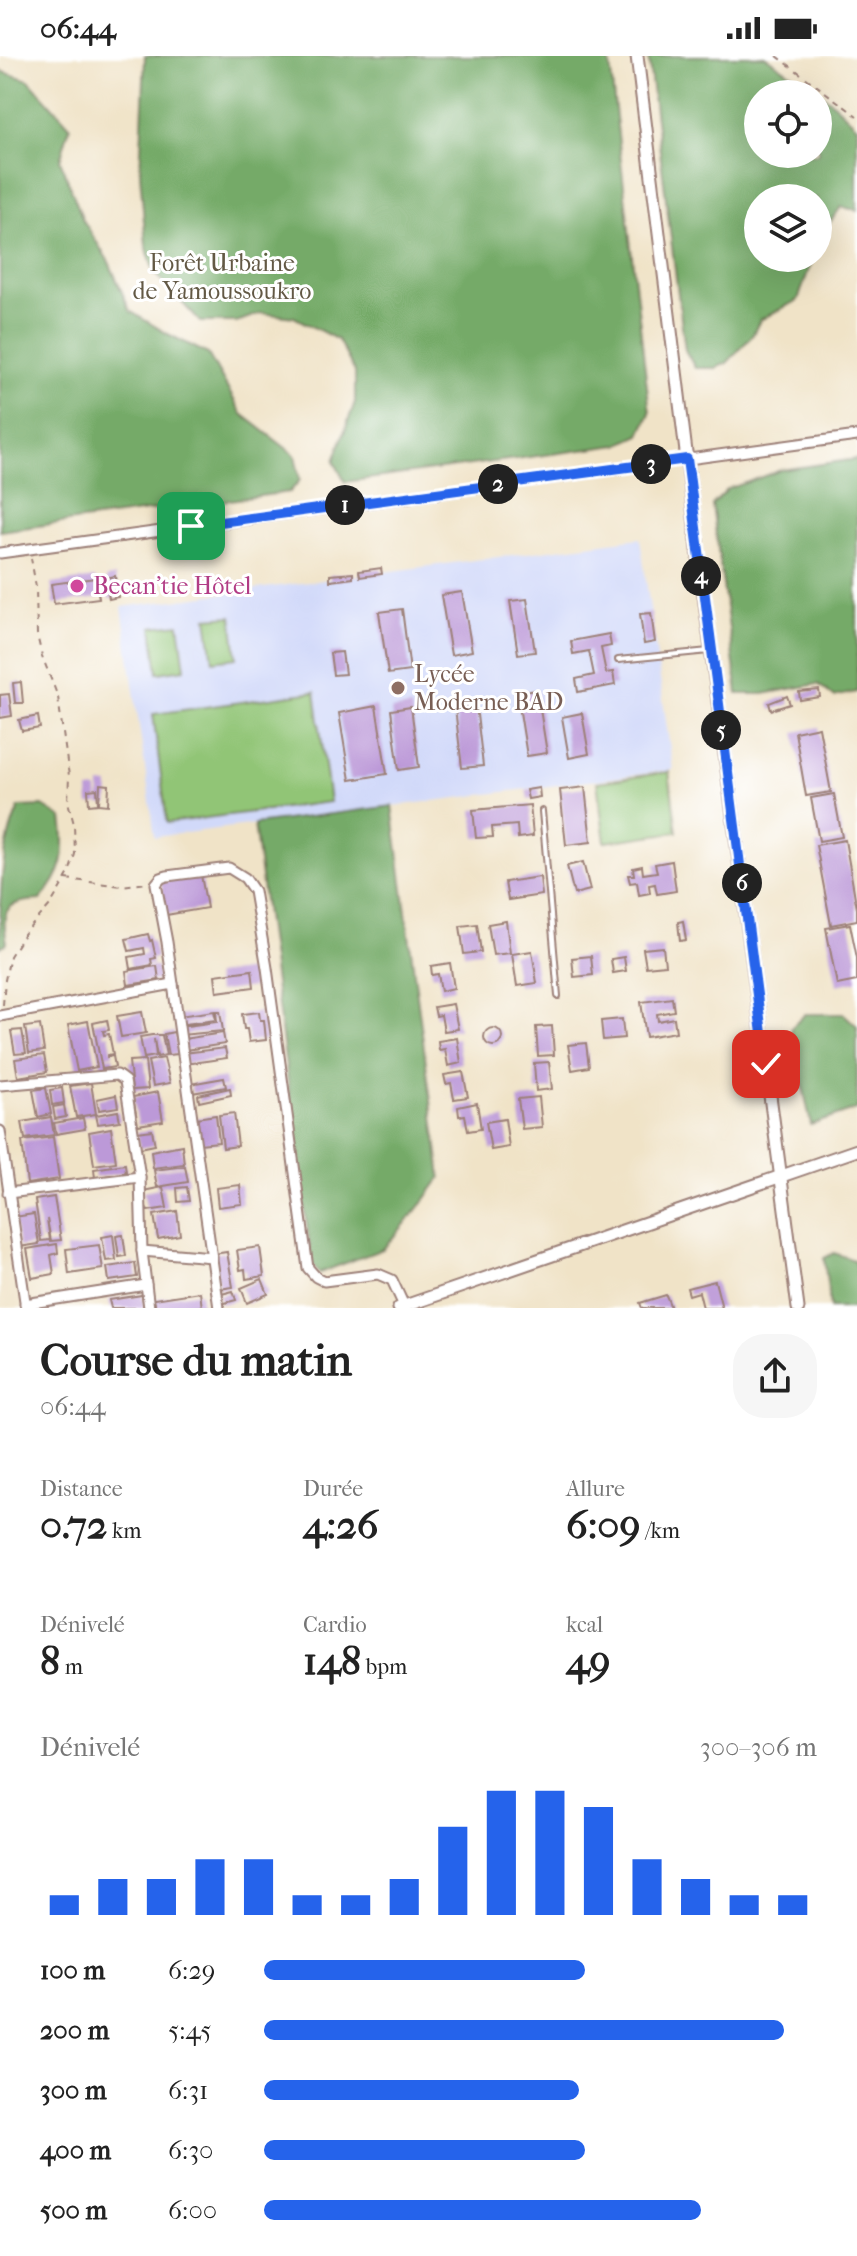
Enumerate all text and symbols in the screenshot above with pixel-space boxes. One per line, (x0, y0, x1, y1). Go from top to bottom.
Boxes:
text: 06:44 (40, 11, 116, 46)
map controls (744, 80, 832, 272)
button: locate (744, 80, 832, 168)
button: layers (744, 184, 832, 272)
park label: Forêt Urbaine de Yamoussoukro (133, 249, 311, 305)
pin: 3 (631, 444, 671, 484)
text: 3 (646, 451, 656, 477)
pin: 2 (478, 464, 518, 504)
text: 2 (492, 471, 504, 497)
pin: 1 (325, 485, 365, 525)
pin (157, 492, 225, 560)
text: 1 (341, 492, 349, 518)
icon: arrive (169, 504, 213, 548)
pin: 4 (681, 556, 721, 596)
text: 4 (695, 563, 708, 589)
place label: Becan’tie Hôtel (93, 572, 252, 600)
marker: Becan’tie Hôtel (68, 577, 86, 595)
place label: Lycée Moderne BAD (414, 660, 563, 716)
marker: Lycée Moderne BAD (389, 679, 407, 697)
pin: 5 (701, 710, 741, 750)
text: 5 (716, 717, 726, 743)
pin: 6 (722, 863, 762, 903)
text: 6 (736, 870, 748, 896)
pin (732, 1030, 800, 1098)
icon: check (744, 1042, 788, 1086)
button: share (733, 1334, 817, 1418)
text: Course du matin (40, 1335, 352, 1386)
text: 06:44 (40, 1391, 106, 1422)
text: Distance (40, 1476, 123, 1502)
text: Durée (303, 1476, 363, 1502)
text: Allure (566, 1476, 625, 1502)
text: 0.72 (40, 1502, 107, 1548)
text: 4:26 (303, 1502, 379, 1548)
text: 6:09 (566, 1502, 640, 1548)
text: km (107, 1518, 142, 1544)
text: /km (640, 1518, 680, 1544)
text: Dénivelé (40, 1612, 125, 1638)
text: Cardio (303, 1612, 367, 1638)
text: kcal (566, 1612, 603, 1638)
text: 8 (40, 1638, 60, 1684)
text: 148 (303, 1638, 361, 1684)
text: 49 (566, 1638, 611, 1684)
text: m (60, 1654, 83, 1680)
text: bpm (361, 1654, 407, 1680)
text: Dénivelé (40, 1732, 140, 1763)
text: 300–306 m (700, 1732, 817, 1763)
text: 100 m (40, 1955, 105, 1986)
text: 6:29 (168, 1955, 215, 1986)
text: 200 m (40, 2015, 109, 2046)
text: 5:45 (168, 2015, 211, 2046)
text: 300 m (40, 2075, 107, 2106)
text: 6:31 (168, 2075, 208, 2106)
text: 400 m (40, 2135, 111, 2166)
text: 6:30 (168, 2135, 213, 2166)
text: 500 m (40, 2195, 107, 2226)
text: 6:00 (168, 2195, 217, 2226)

